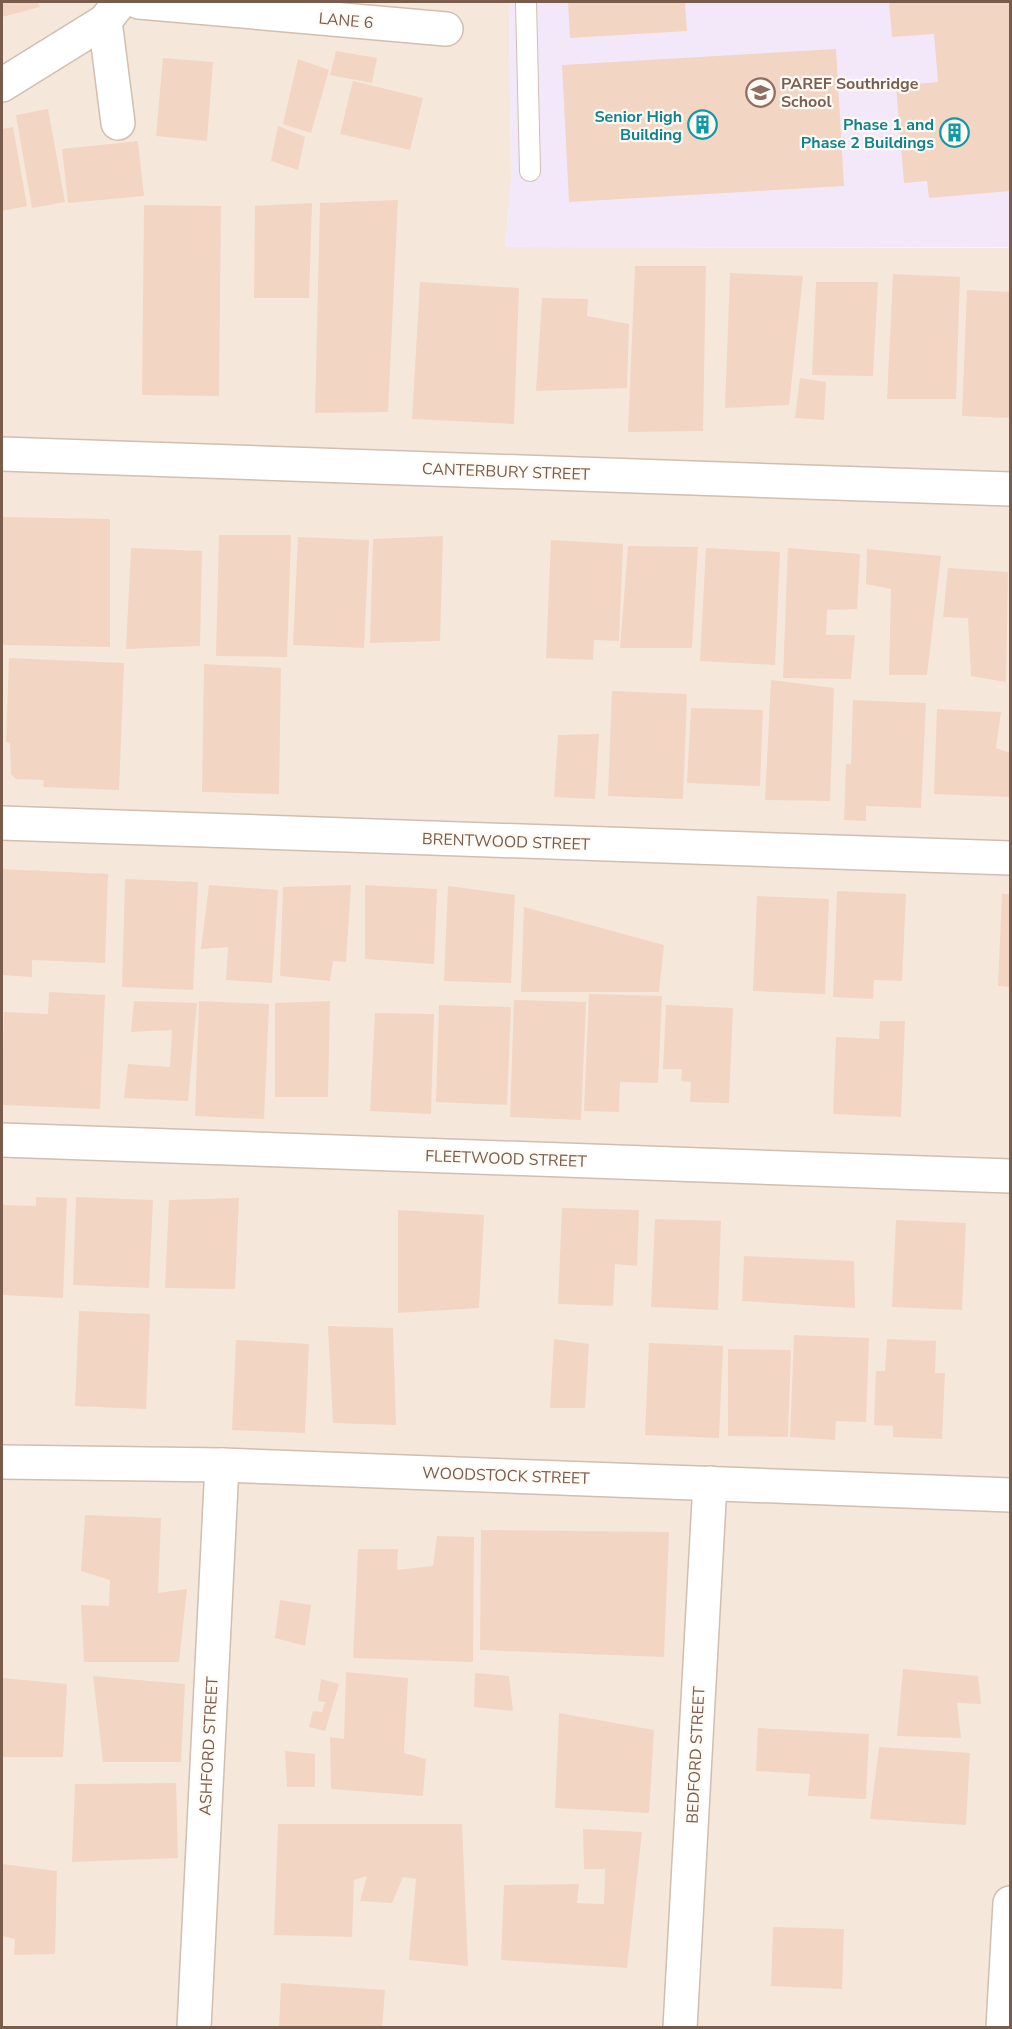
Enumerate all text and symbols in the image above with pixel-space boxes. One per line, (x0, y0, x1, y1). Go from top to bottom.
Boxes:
street label: LANE 6 (318, 8, 374, 34)
place label: PAREF Southridge School (781, 73, 919, 113)
school or university icon: PAREF Southridge School (744, 76, 776, 108)
place label: Senior High Building (595, 106, 682, 146)
building icon: Senior High Building (687, 109, 719, 141)
place label: Phase 1 and Phase 2 Buildings (801, 114, 934, 154)
building icon: Phase 1 and Phase 2 Buildings (939, 117, 971, 149)
street label: CANTERBURY STREET (421, 458, 591, 486)
street label: BRENTWOOD STREET (421, 828, 591, 856)
street label: FLEETWOOD STREET (425, 1145, 587, 1173)
street label: WOODSTOCK STREET (422, 1462, 590, 1490)
street label: ASHFORD STREET (194, 1676, 224, 1816)
street label: BEDFORD STREET (681, 1685, 711, 1824)

